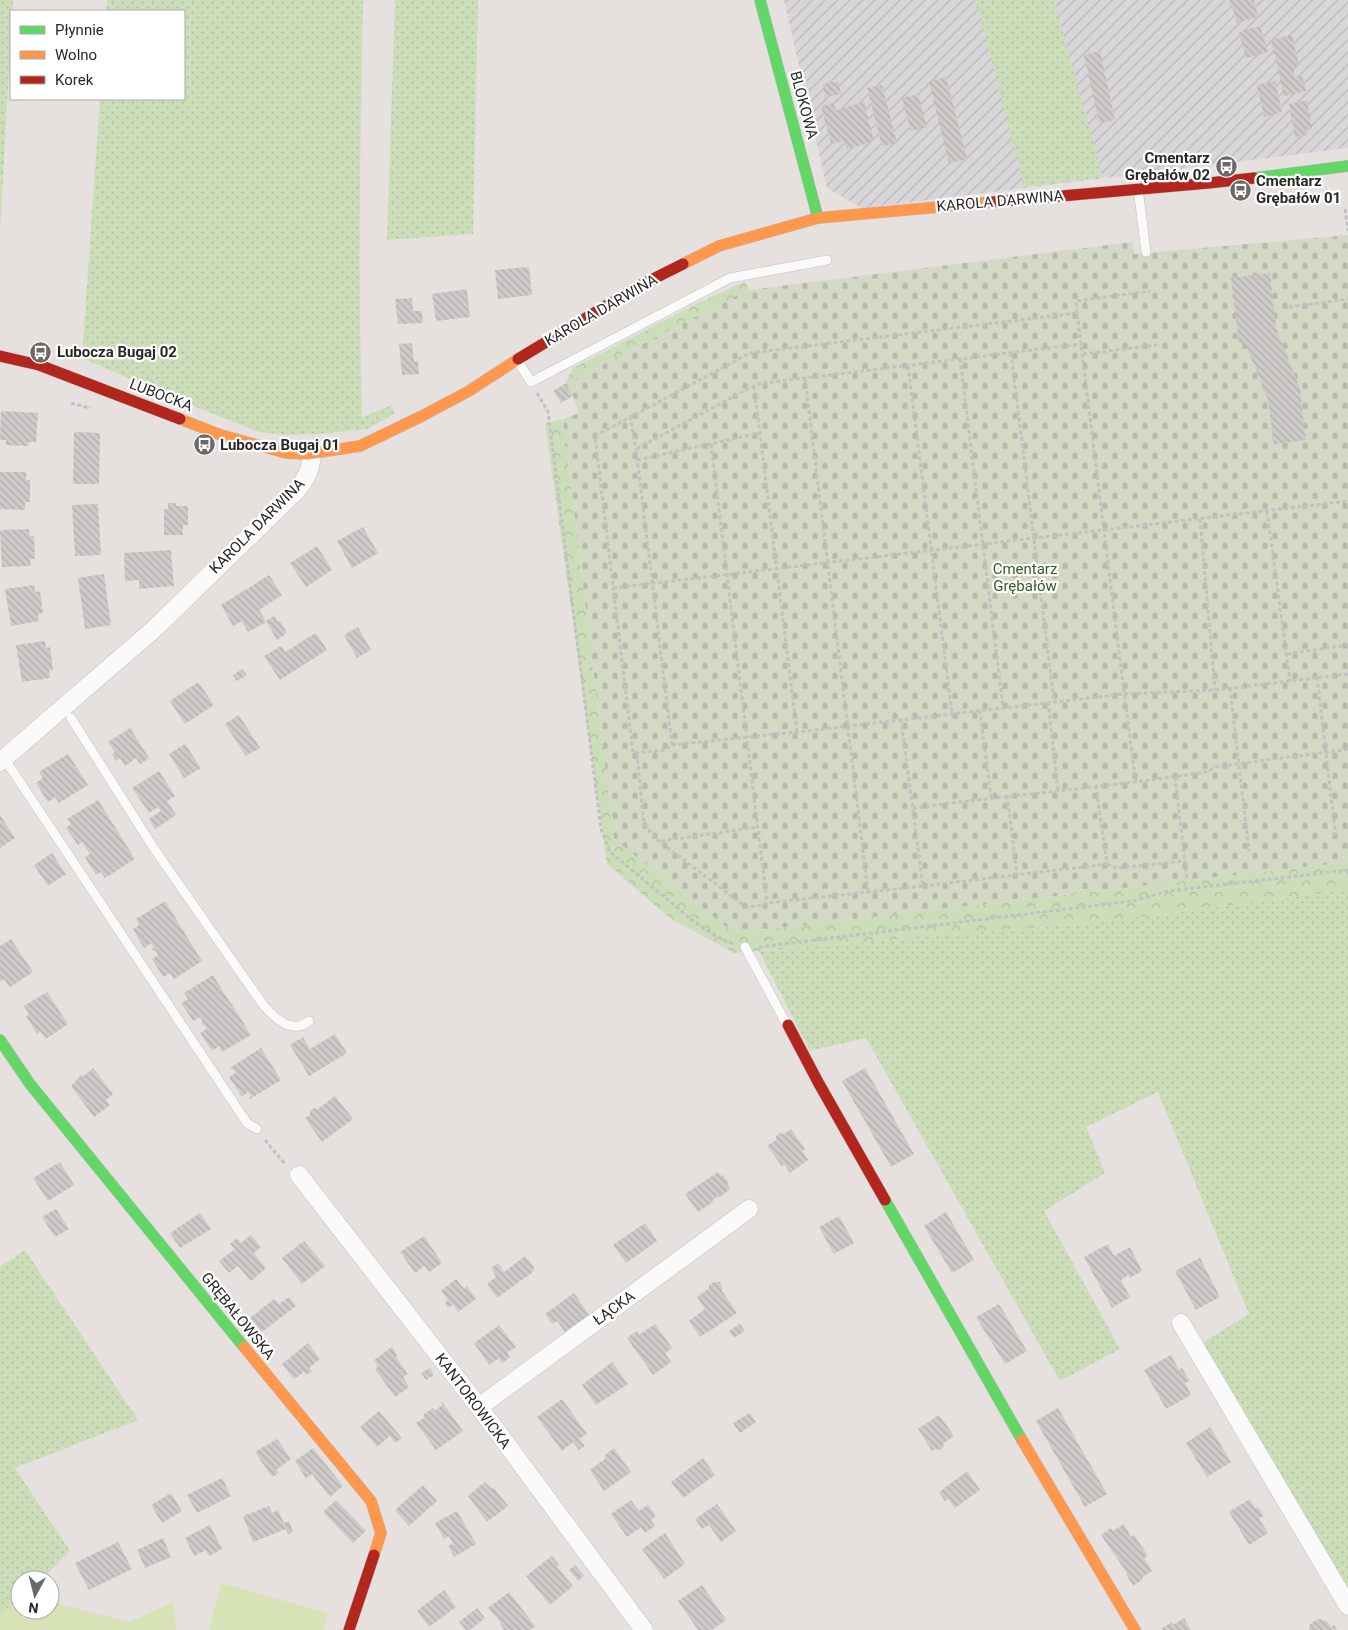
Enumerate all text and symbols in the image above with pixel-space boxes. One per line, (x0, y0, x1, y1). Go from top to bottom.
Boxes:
legend (10, 10, 185, 100)
text: Płynnie (55, 21, 104, 39)
text: Wolno (55, 46, 97, 64)
street label: BLOKOWA (786, 69, 822, 141)
text: Korek (55, 71, 94, 89)
place label: Cmentarz Grębałów 02 (1125, 149, 1210, 184)
bus stop icon: Cmentarz Grębałów 02 (1214, 155, 1238, 179)
place label: Cmentarz Grębałów 01 (1256, 172, 1341, 207)
bus stop icon: Cmentarz Grębałów 01 (1228, 178, 1252, 202)
street label: KAROLA DARWINA (936, 186, 1064, 216)
street label: KAROLA DARWINA (541, 270, 661, 350)
bus stop icon: Lubocza Bugaj 02 (29, 340, 53, 364)
place label: Lubocza Bugaj 02 (57, 343, 177, 361)
street label: LUBOCKA (127, 375, 195, 415)
bus stop icon: Lubocza Bugaj 01 (192, 433, 216, 457)
place label: Lubocza Bugaj 01 (220, 436, 340, 454)
street label: KAROLA DARWINA (206, 475, 308, 577)
park label: Cmentarz Grębałów (993, 560, 1057, 595)
street label: GRĘBAŁOWSKA (197, 1269, 279, 1363)
street label: ŁĄCKA (590, 1287, 638, 1329)
street label: KANTOROWICKA (431, 1350, 515, 1452)
north arrow (10, 1570, 60, 1620)
text: N (28, 1599, 39, 1616)

